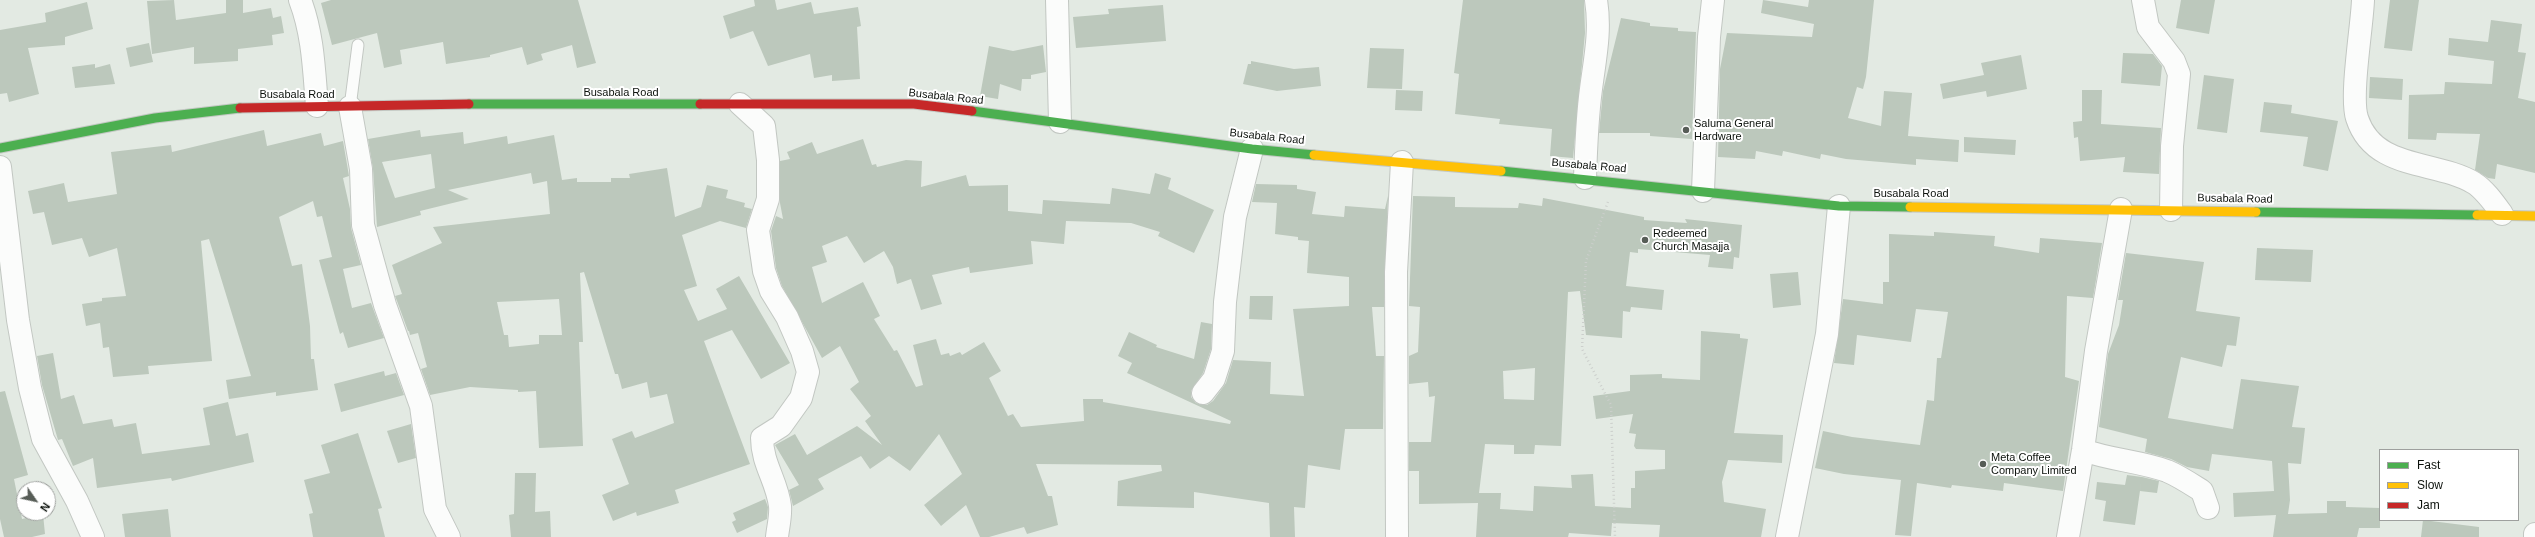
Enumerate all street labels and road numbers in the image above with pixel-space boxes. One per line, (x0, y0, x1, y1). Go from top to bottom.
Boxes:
street label: Busabala Road (583, 86, 659, 100)
street label: Busabala Road (908, 87, 984, 107)
street label: Busabala Road (259, 88, 335, 102)
street label: Busabala Road (1229, 127, 1305, 147)
street label: Busabala Road (1551, 156, 1627, 176)
street label: Busabala Road (1873, 187, 1949, 201)
street label: Busabala Road (2197, 192, 2273, 206)

